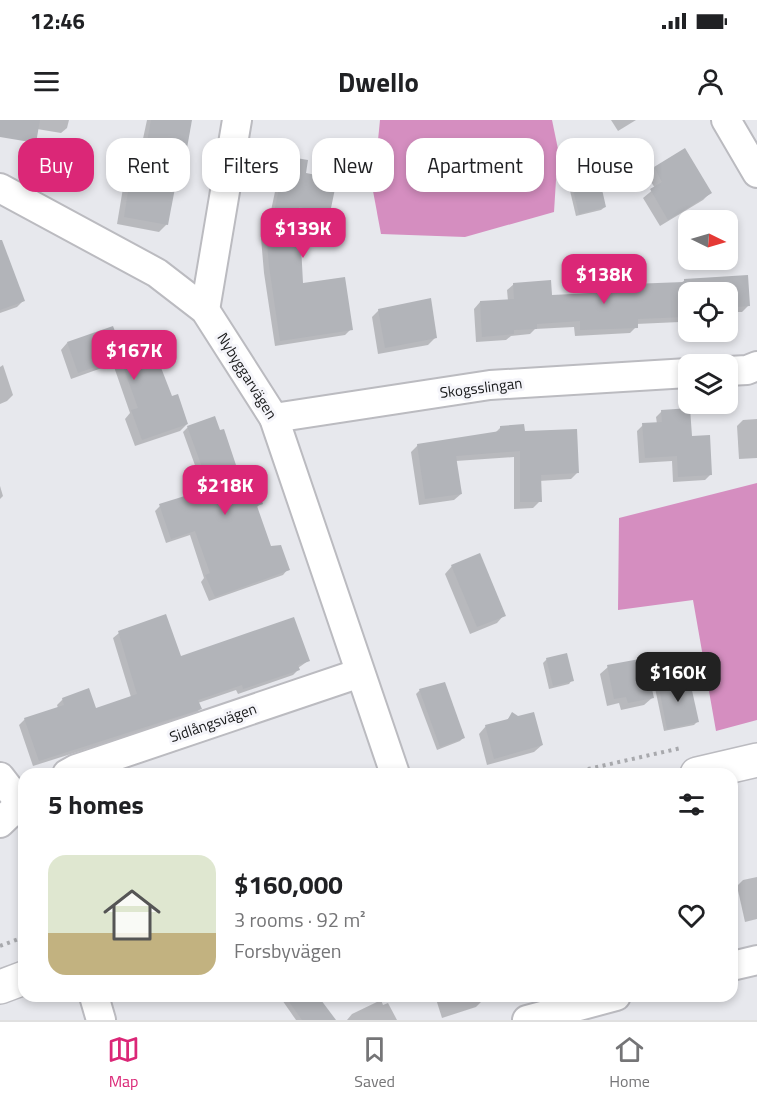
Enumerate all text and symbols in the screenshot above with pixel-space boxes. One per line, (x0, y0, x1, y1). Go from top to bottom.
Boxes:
text: 12:46 (30, 4, 85, 38)
text: Dwello (338, 61, 419, 102)
icon: menu (30, 65, 63, 98)
icon: person (694, 65, 727, 98)
chip: Buy (18, 138, 94, 192)
chip: Rent (106, 138, 190, 192)
chip: Filters (202, 138, 300, 192)
chip: New (312, 138, 394, 192)
chip: Apartment (406, 138, 544, 192)
chip: House (556, 138, 654, 192)
pin: $139K (261, 208, 345, 259)
north arrow (678, 210, 738, 270)
map controls (678, 210, 738, 414)
text: $139K (275, 212, 331, 243)
pin: $138K (562, 254, 646, 305)
text: $138K (576, 258, 632, 289)
button: locate (678, 282, 738, 342)
street label: Nybyggarvägen (212, 328, 283, 424)
pin: $167K (92, 330, 176, 381)
text: $167K (106, 334, 162, 365)
button: layers (678, 354, 738, 414)
street label: Skogsslingan (438, 371, 523, 404)
pin: $218K (183, 465, 267, 516)
text: $218K (197, 469, 253, 500)
pin: $160K (636, 652, 720, 703)
text: $160K (650, 656, 706, 687)
street label: Sidlångsvägen (166, 697, 260, 748)
text: 5 homes (48, 785, 144, 824)
icon: filters (675, 788, 708, 821)
text: $160,000 (234, 865, 343, 904)
icon: home (96, 879, 168, 951)
icon: heart (675, 899, 708, 932)
text: 3 rooms · 92 m² (234, 904, 366, 935)
text: Forsbyvägen (234, 935, 342, 966)
tab: Map (107, 1033, 140, 1093)
tab: Saved (354, 1033, 395, 1093)
tab: Home (609, 1033, 650, 1093)

